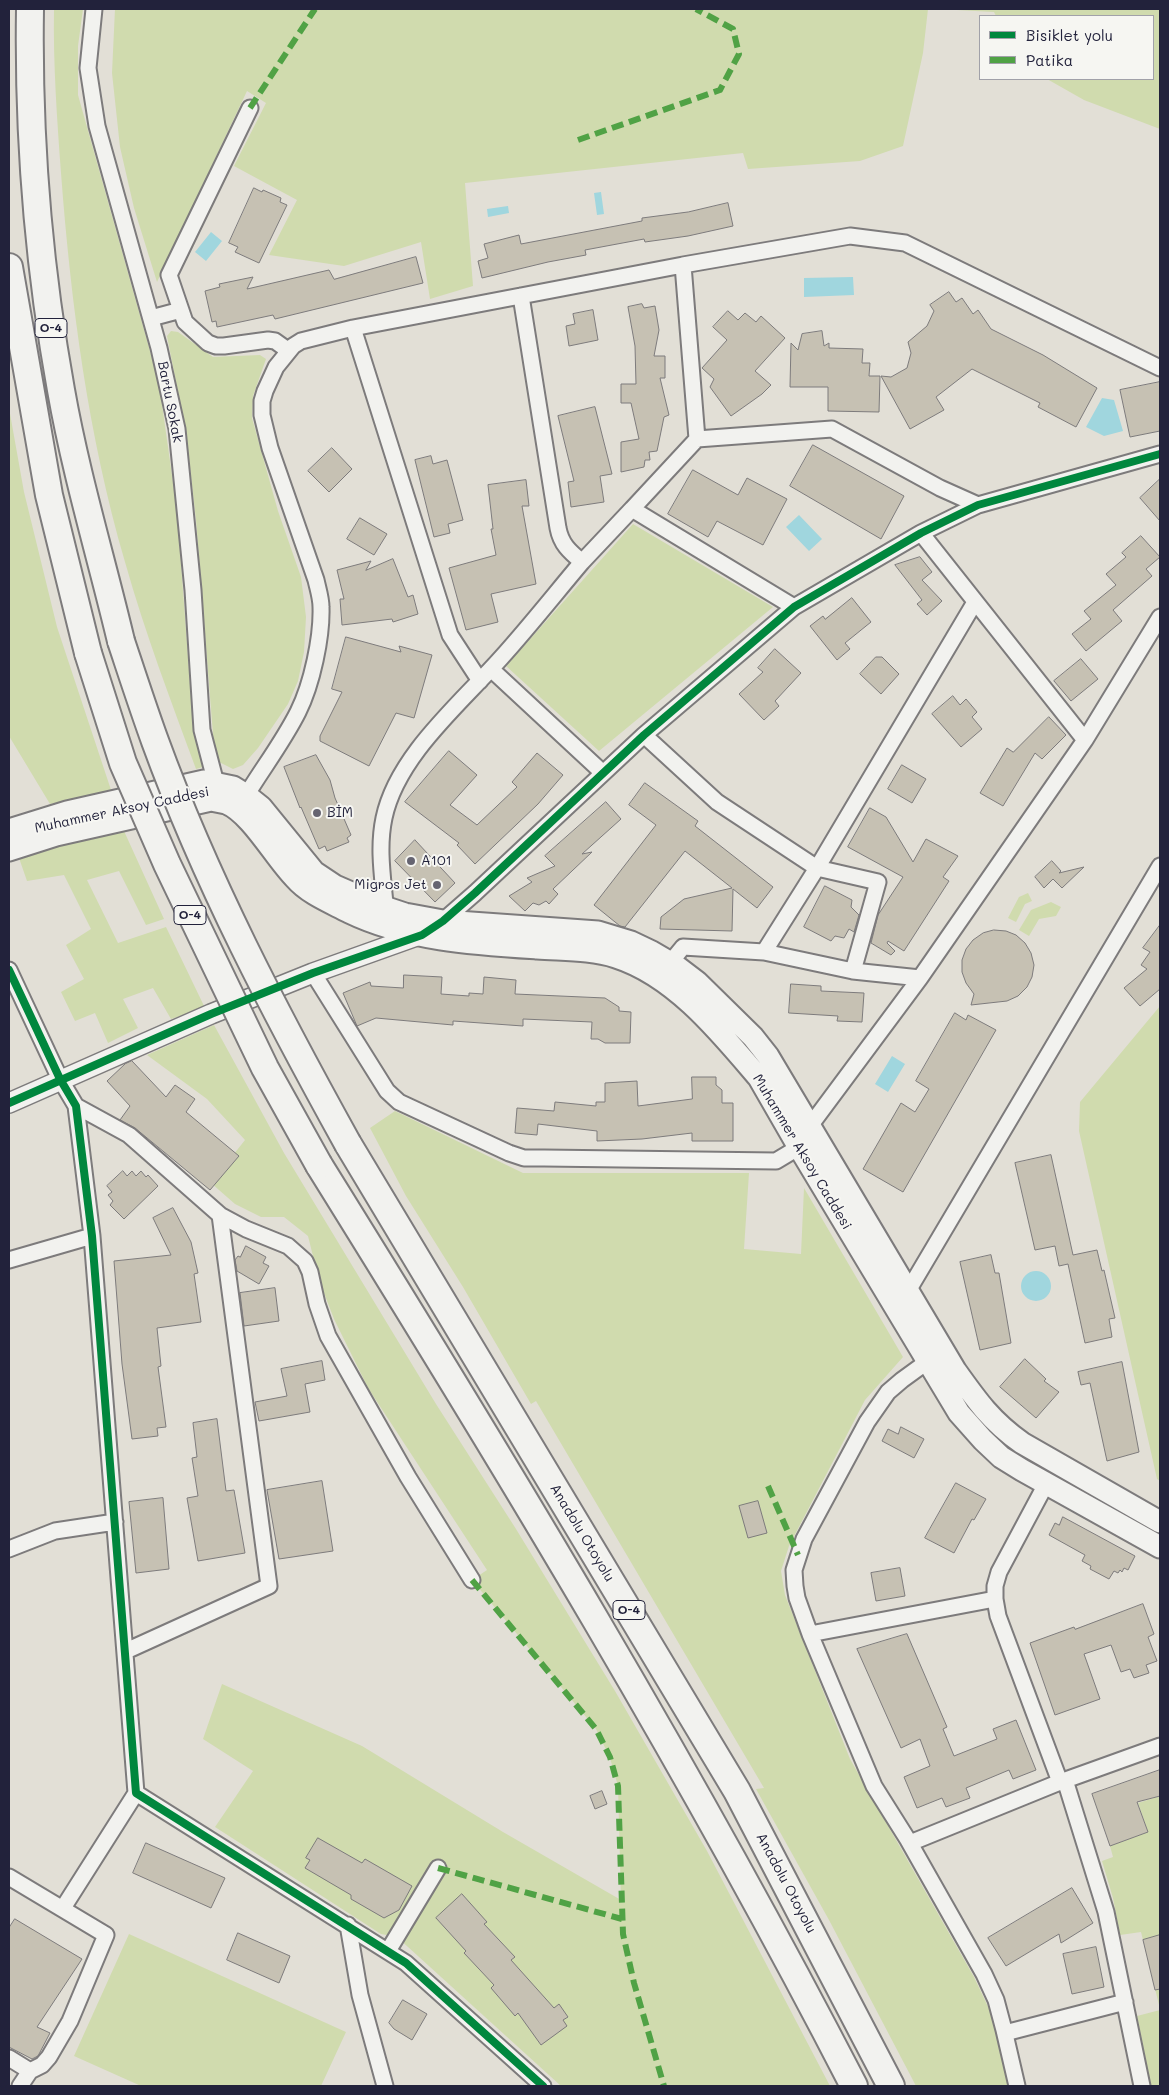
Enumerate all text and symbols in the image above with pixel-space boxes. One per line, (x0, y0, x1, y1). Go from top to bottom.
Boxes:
legend (979, 15, 1154, 80)
text: Bisiklet yolu (1026, 25, 1113, 45)
text: Patika (1026, 50, 1073, 70)
road number: O-4 (35, 318, 67, 338)
street label: Bartu Sokak (154, 360, 186, 444)
street label: Muhammer Aksoy Caddesi (33, 783, 211, 837)
place label: BİM (327, 805, 353, 821)
marker: BİM (311, 807, 323, 819)
place label: A101 (421, 853, 452, 869)
marker: A101 (405, 855, 417, 867)
place label: Migros Jet (354, 877, 427, 893)
marker: Migros Jet (431, 879, 443, 891)
road number: O-4 (174, 906, 206, 924)
street label: Muhammer Aksoy Caddesi (749, 1071, 855, 1233)
street label: Anadolu Otoyolu (546, 1481, 618, 1585)
road number: O-4 (613, 1600, 645, 1620)
street label: Anadolu Otoyolu (752, 1830, 820, 1936)

